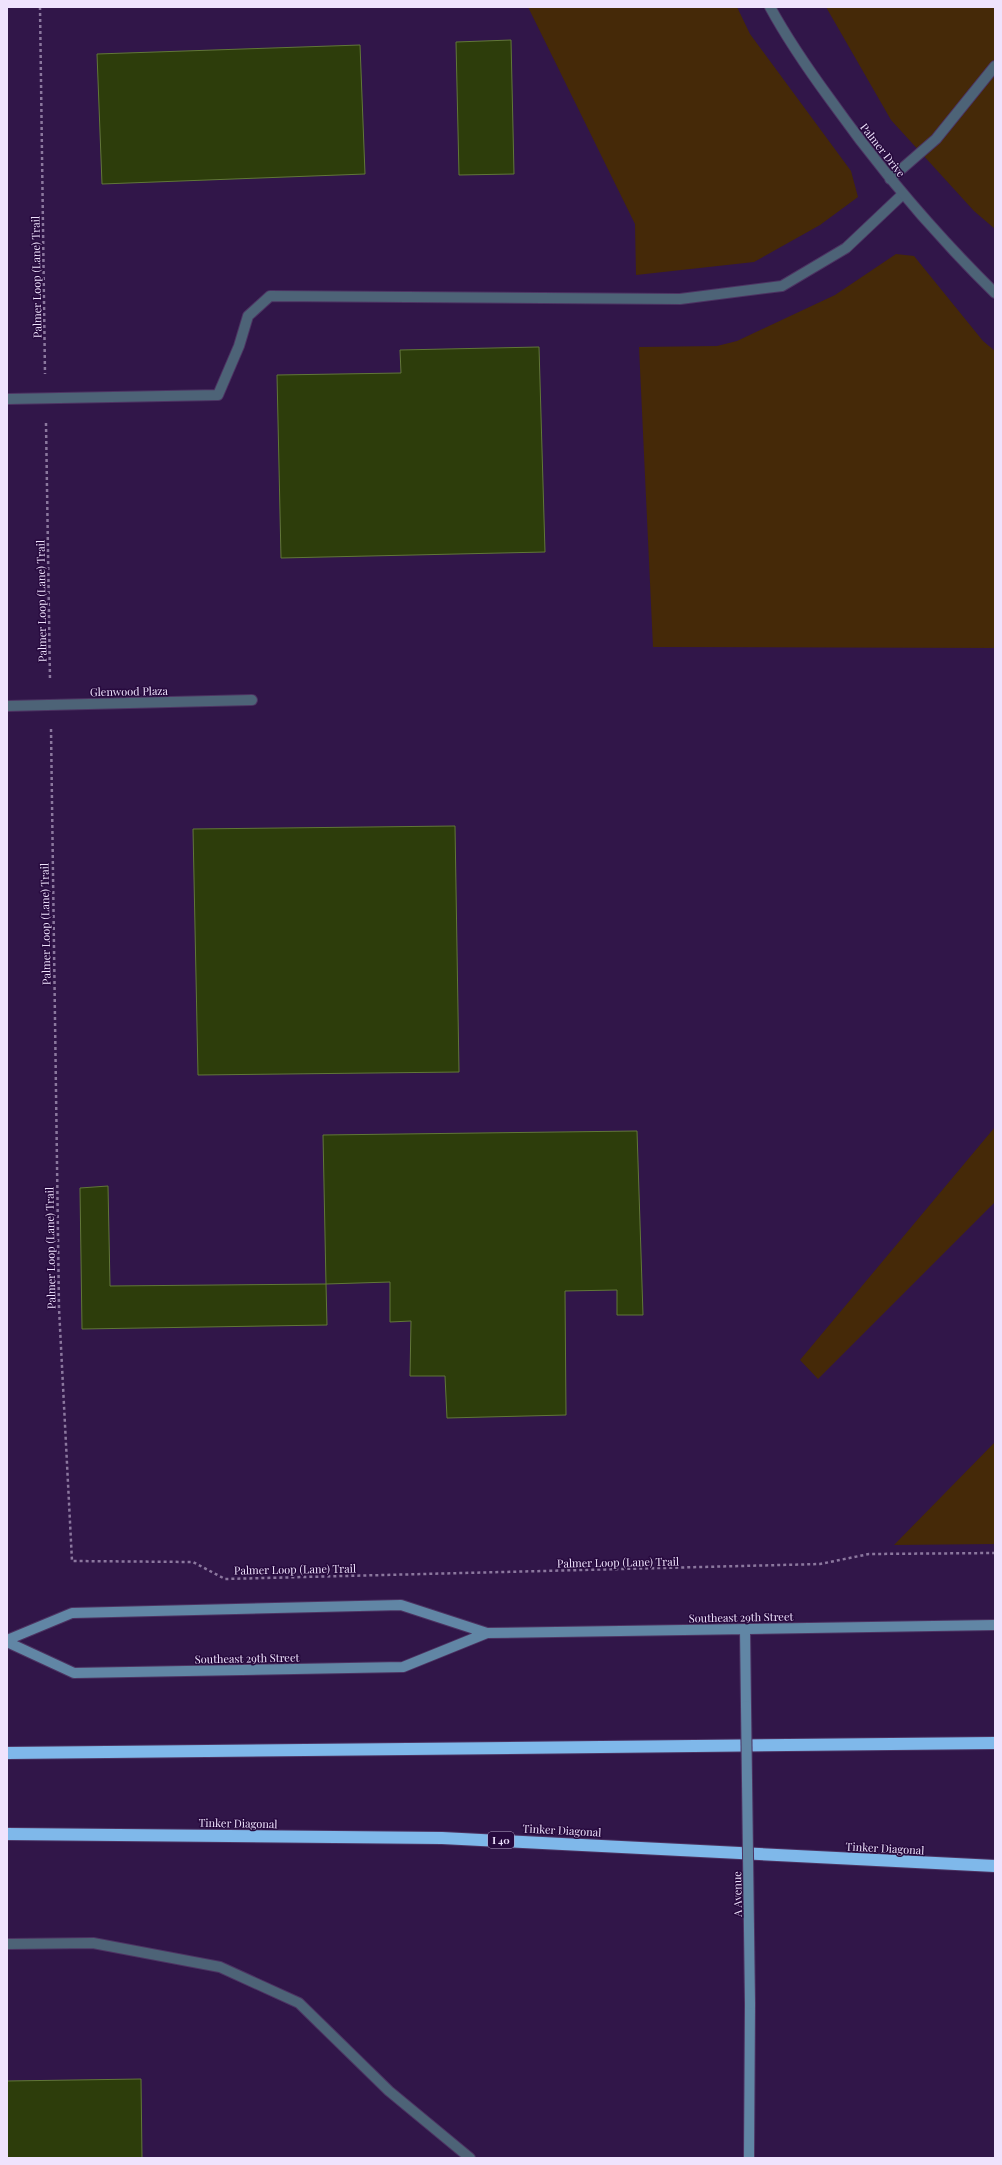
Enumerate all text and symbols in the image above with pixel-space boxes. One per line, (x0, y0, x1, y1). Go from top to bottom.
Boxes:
street label: Palmer Drive (857, 120, 909, 180)
street label: Palmer Loop (Lane) Trail (27, 216, 45, 338)
street label: Palmer Loop (Lane) Trail (32, 540, 50, 662)
street label: Glenwood Plaza (90, 683, 169, 699)
street label: Palmer Loop (Lane) Trail (36, 863, 54, 985)
street label: Palmer Loop (Lane) Trail (41, 1187, 59, 1309)
street label: Palmer Loop (Lane) Trail (557, 1553, 679, 1571)
street label: Palmer Loop (Lane) Trail (234, 1560, 356, 1578)
street label: Southeast 29th Street (689, 1609, 794, 1625)
street label: Southeast 29th Street (195, 1650, 300, 1666)
street label: Tinker Diagonal (198, 1815, 278, 1831)
street label: Tinker Diagonal (522, 1820, 602, 1840)
road number: I 40 (488, 1832, 514, 1848)
street label: Tinker Diagonal (845, 1838, 925, 1858)
street label: A Avenue (729, 1871, 745, 1918)

